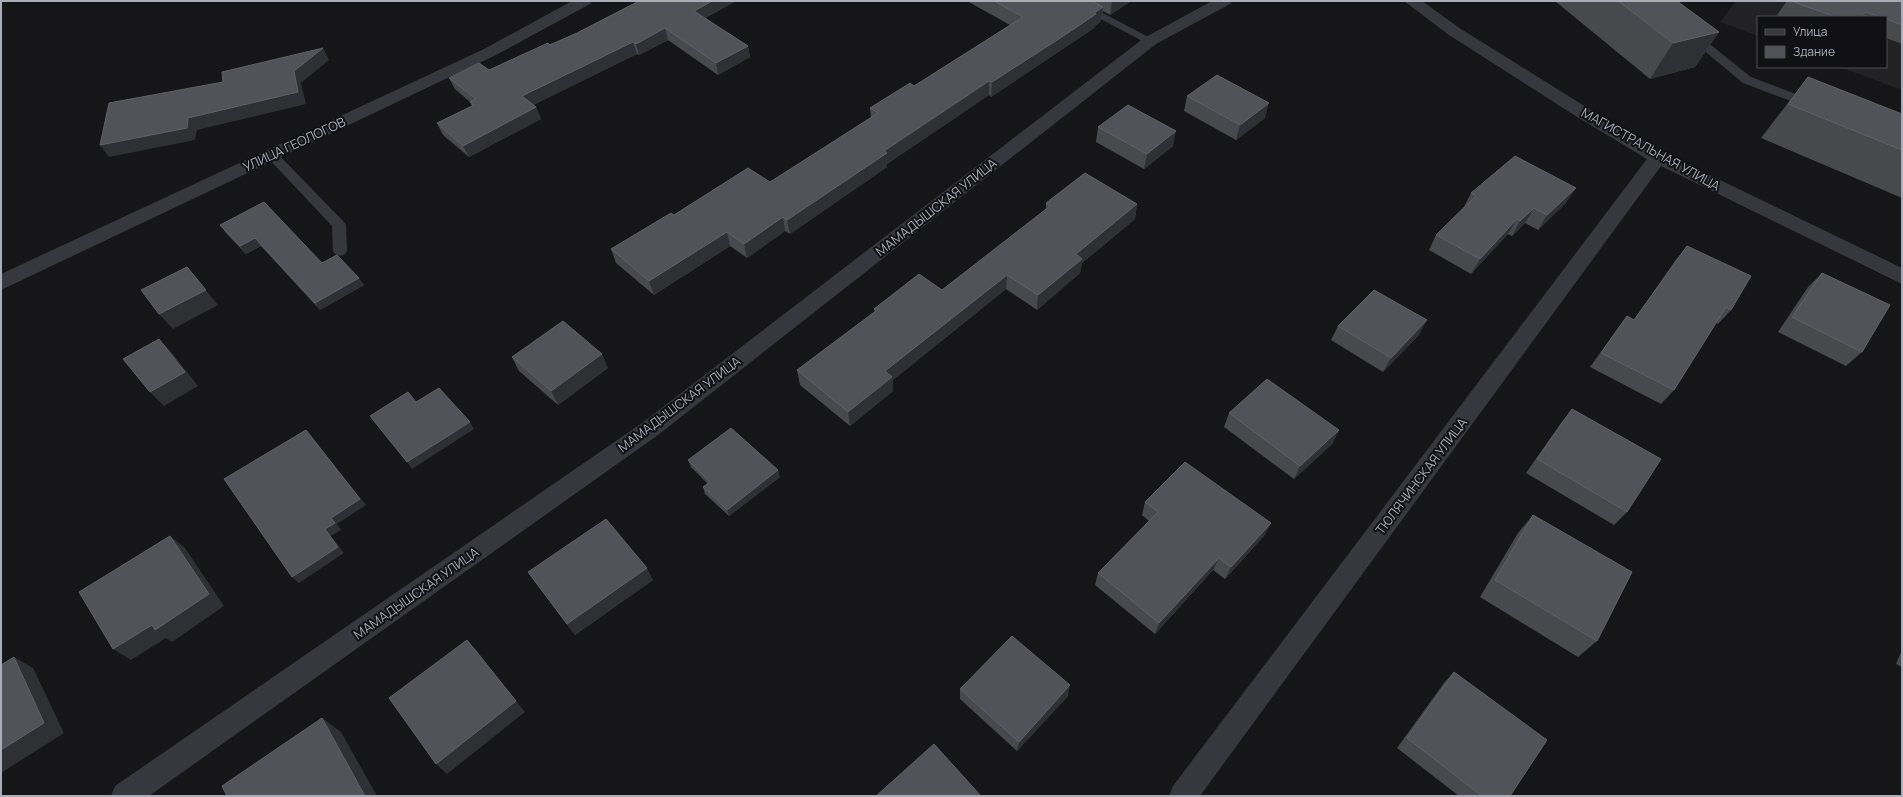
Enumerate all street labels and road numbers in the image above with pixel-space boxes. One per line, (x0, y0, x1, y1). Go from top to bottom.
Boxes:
street label: МАГИСТРАЛЬНАЯ УЛИЦА (1578, 103, 1724, 195)
street label: УЛИЦА ГЕОЛОГОВ (240, 112, 348, 176)
street label: МАМАДЫШСКАЯ УЛИЦА (872, 154, 1000, 260)
street label: МАМАДЫШСКАЯ УЛИЦА (614, 352, 744, 456)
street label: ТЮЛЯЧИНСКАЯ УЛИЦА (1371, 414, 1471, 538)
street label: МАМАДЫШСКАЯ УЛИЦА (350, 543, 482, 643)

